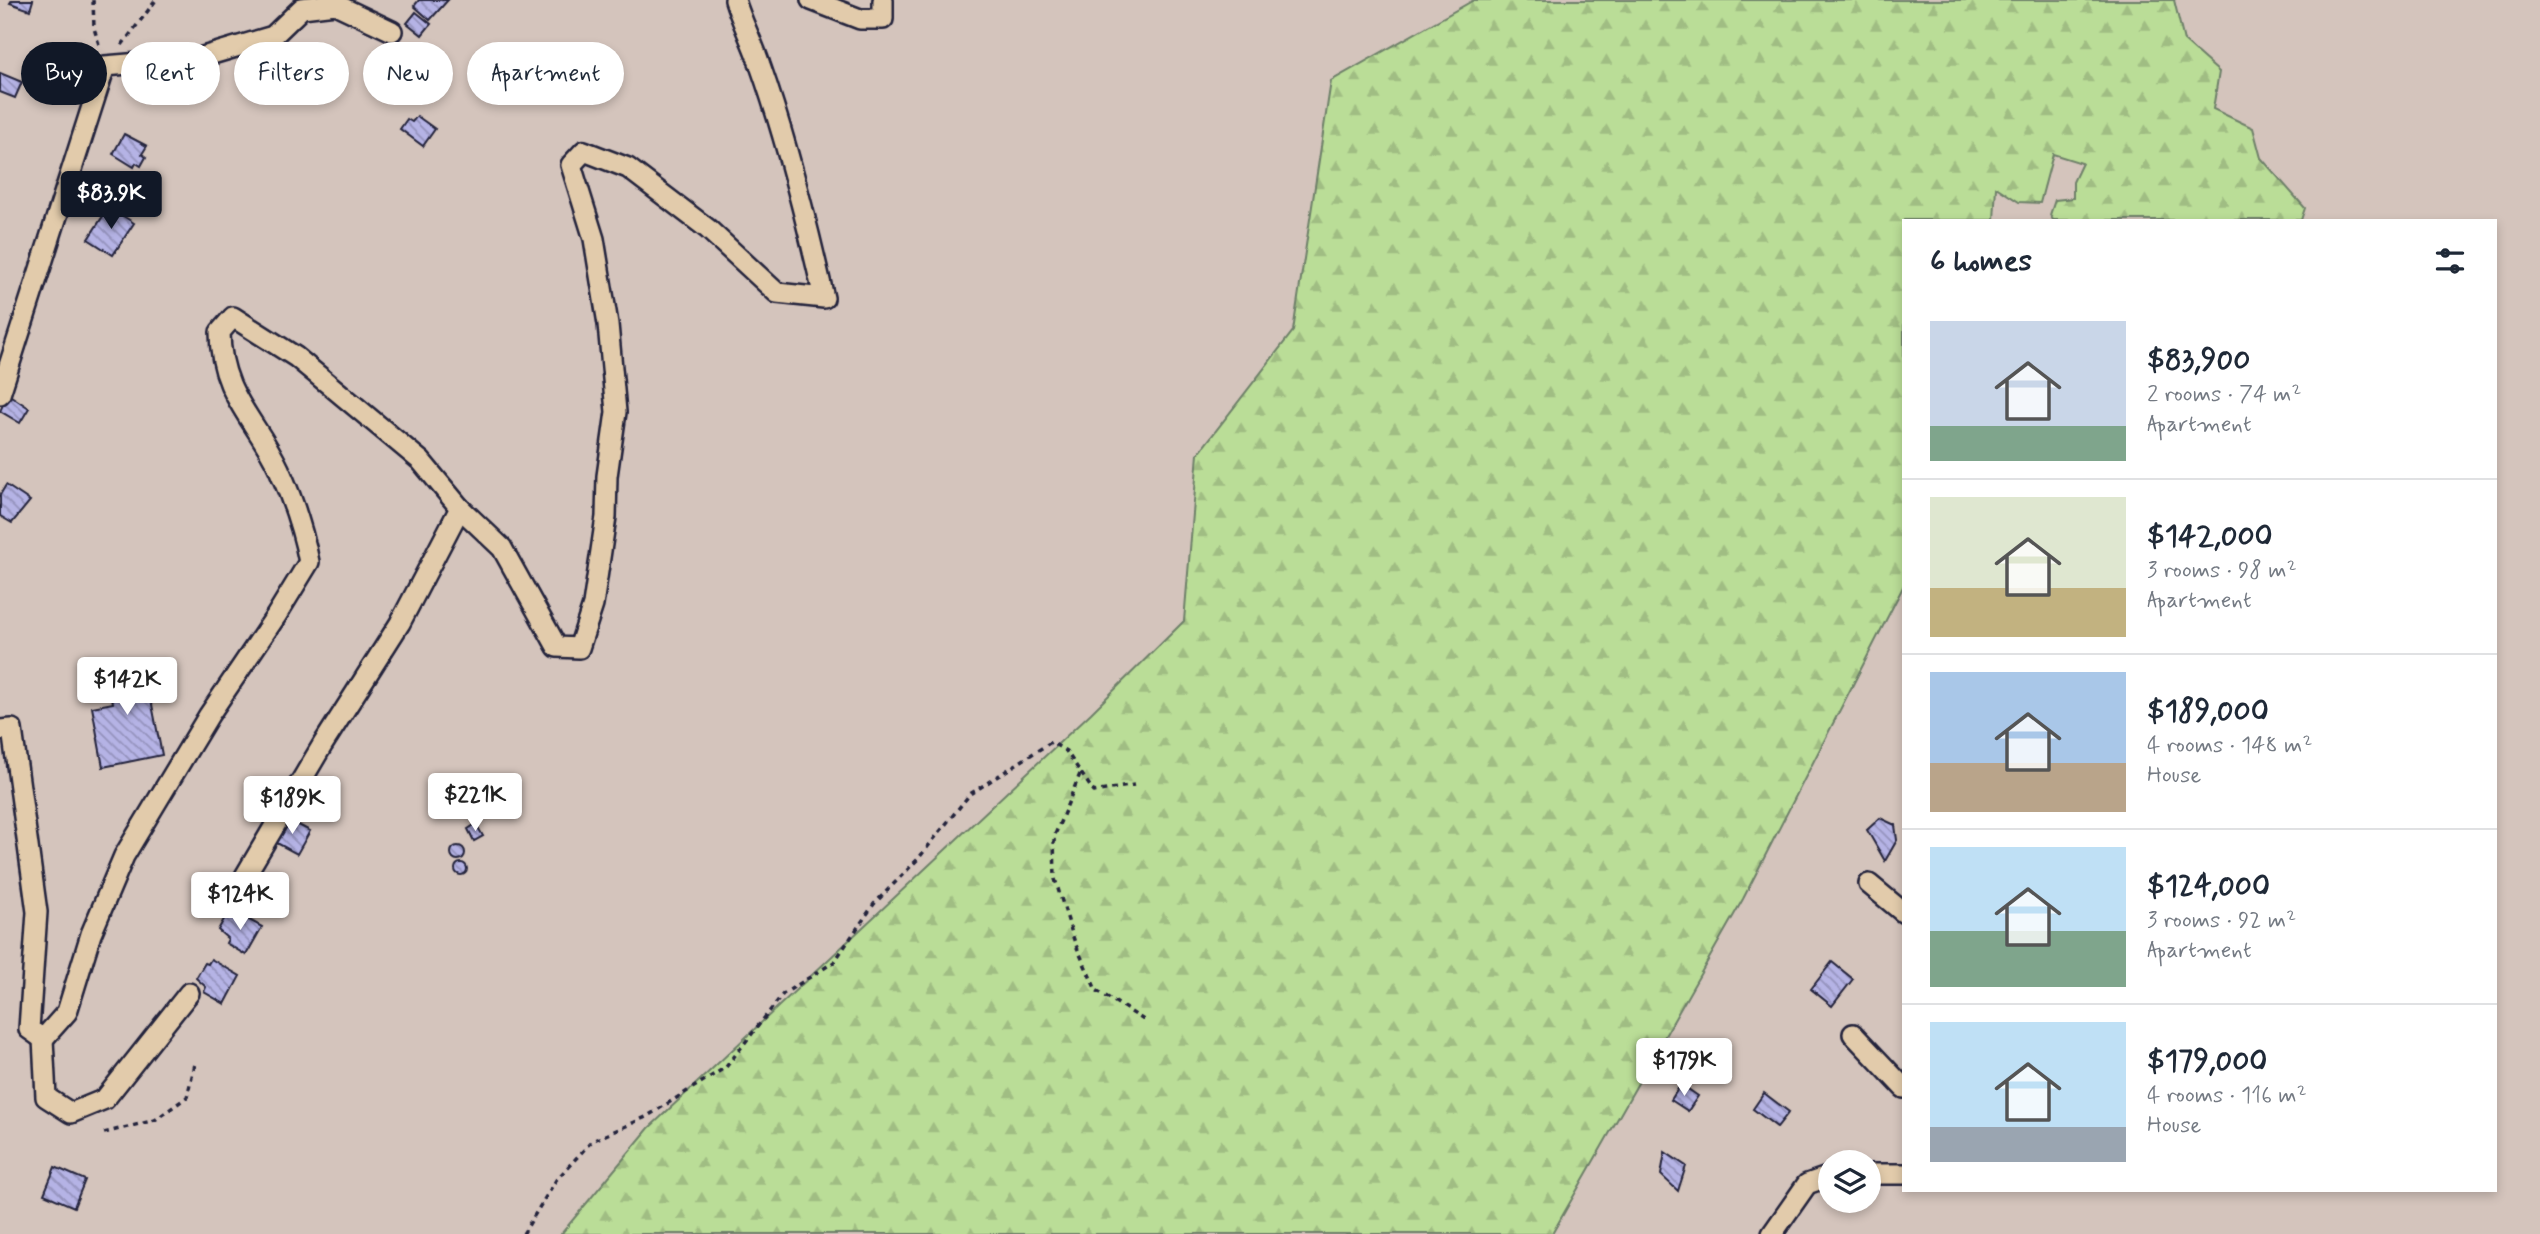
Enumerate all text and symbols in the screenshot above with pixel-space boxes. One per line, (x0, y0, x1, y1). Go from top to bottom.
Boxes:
chip: Buy (21, 42, 107, 105)
chip: Rent (121, 42, 220, 105)
chip: Filters (234, 42, 349, 105)
chip: New (363, 42, 453, 105)
chip: Apartment (467, 42, 624, 105)
pin: $83.9K (54, 172, 168, 231)
text: $83.9K (77, 179, 145, 209)
text: 6 homes (1930, 242, 2032, 281)
icon: filters (2431, 242, 2469, 280)
text: $83,900 (2147, 341, 2250, 380)
icon: home (1986, 349, 2070, 433)
text: 2 rooms · 74 m² (2147, 380, 2302, 410)
text: Apartment (2147, 410, 2252, 440)
text: $142,000 (2147, 517, 2273, 556)
icon: home (1986, 525, 2070, 609)
text: 3 rooms · 98 m² (2147, 556, 2297, 586)
text: Apartment (2147, 586, 2252, 616)
pin: $142K (78, 658, 176, 717)
text: $142K (93, 665, 161, 695)
text: $189,000 (2147, 692, 2269, 731)
icon: home (1986, 700, 2070, 784)
text: 4 rooms · 148 m² (2147, 731, 2312, 761)
text: House (2147, 761, 2201, 791)
pin: $221K (426, 774, 524, 833)
pin: $189K (243, 776, 341, 836)
text: $221K (444, 781, 506, 811)
text: $189K (260, 784, 324, 814)
text: $124,000 (2147, 867, 2270, 906)
pin: $124K (191, 872, 289, 932)
icon: home (1986, 875, 2070, 959)
text: $124K (207, 880, 273, 910)
text: 3 rooms · 92 m² (2147, 906, 2296, 936)
text: Apartment (2147, 936, 2252, 966)
pin: $179K (1635, 1038, 1733, 1098)
text: $179,000 (2147, 1042, 2267, 1081)
text: $179K (1652, 1046, 1716, 1076)
icon: home (1986, 1050, 2070, 1134)
text: 4 rooms · 116 m² (2147, 1081, 2307, 1111)
text: House (2147, 1111, 2201, 1141)
map controls (1818, 1150, 1881, 1213)
button: layers (1818, 1150, 1881, 1213)

